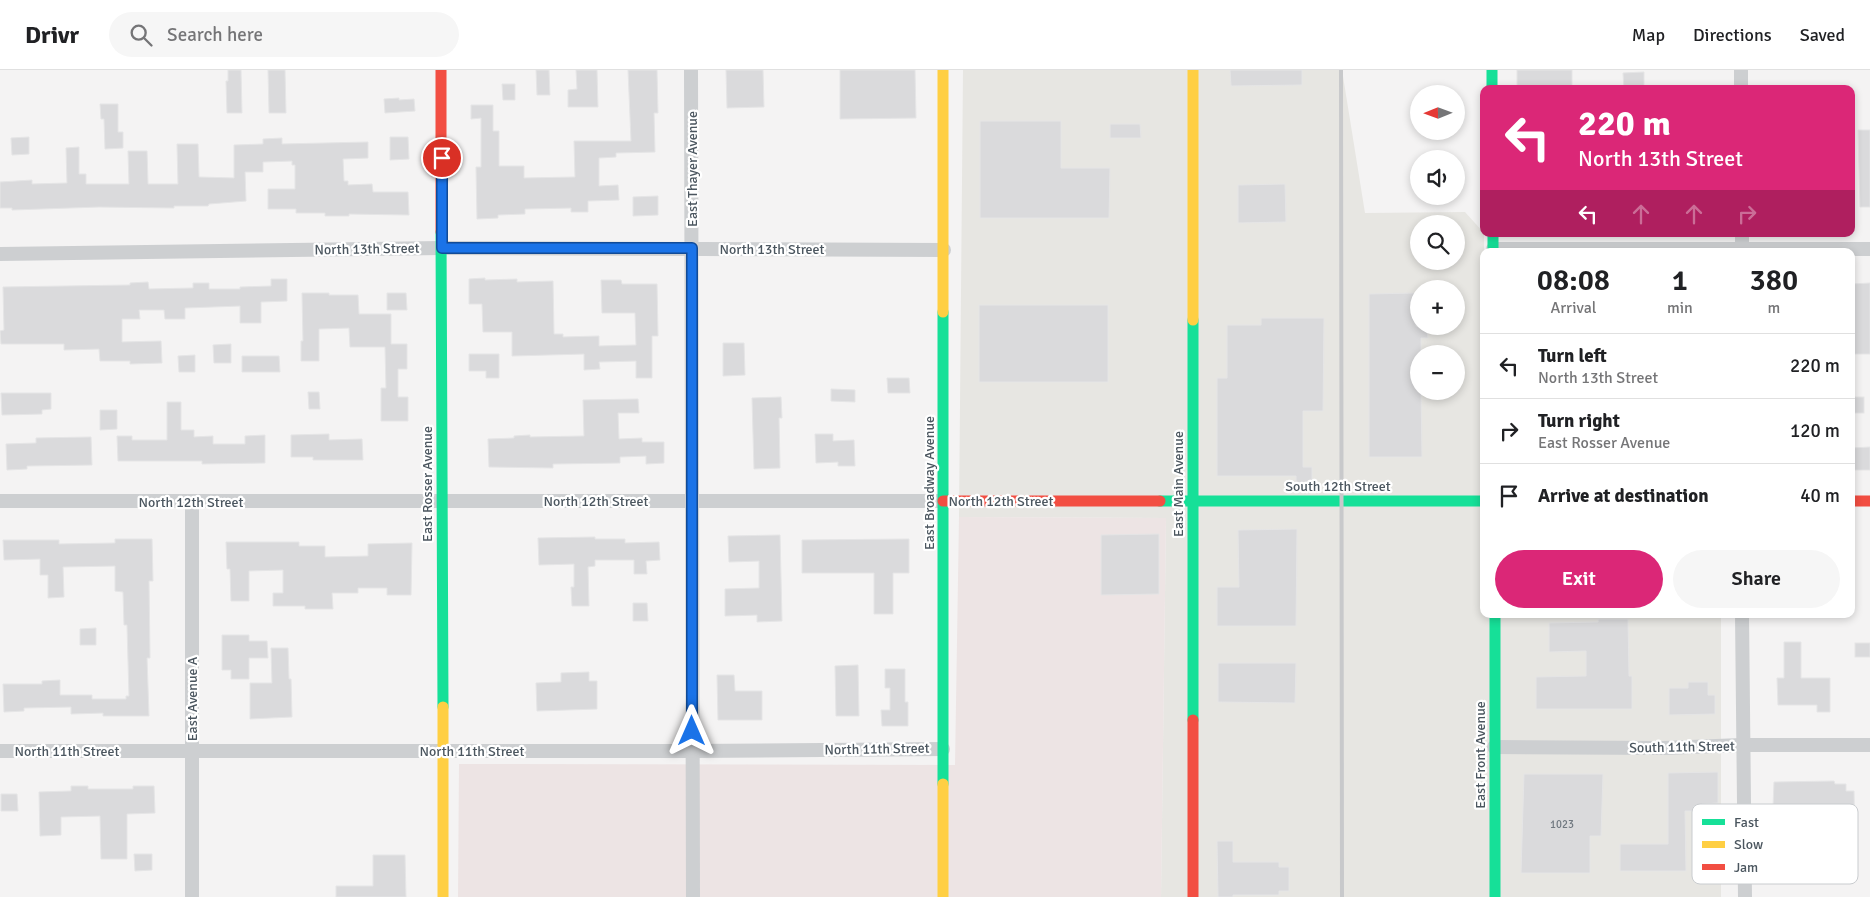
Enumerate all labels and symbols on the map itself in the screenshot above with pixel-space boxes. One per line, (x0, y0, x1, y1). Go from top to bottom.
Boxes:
north arrow (1410, 85, 1465, 140)
street label: East Thayer Avenue (684, 111, 701, 227)
pin (421, 137, 463, 179)
street label: North 13th Street (314, 240, 420, 258)
street label: North 13th Street (719, 241, 825, 258)
street label: East Broadway Avenue (921, 416, 938, 550)
street label: East Rosser Avenue (419, 426, 436, 542)
street label: East Main Avenue (1170, 431, 1187, 537)
street label: South 12th Street (1285, 478, 1391, 495)
street label: North 12th Street (543, 493, 649, 510)
street label: North 12th Street (948, 493, 1054, 510)
street label: North 12th Street (138, 494, 244, 511)
street label: East Avenue A (184, 656, 201, 741)
street label: East Front Avenue (1472, 701, 1489, 809)
position arrow (665, 704, 717, 756)
street label: South 11th Street (1629, 738, 1735, 756)
street label: North 11th Street (824, 740, 930, 758)
street label: North 11th Street (14, 743, 120, 760)
street label: North 11th Street (419, 743, 525, 760)
legend (1692, 804, 1858, 884)
text: Fast (1734, 814, 1759, 831)
house number: 1023 (1550, 818, 1574, 831)
text: Slow (1734, 836, 1763, 853)
text: Jam (1734, 859, 1758, 876)

